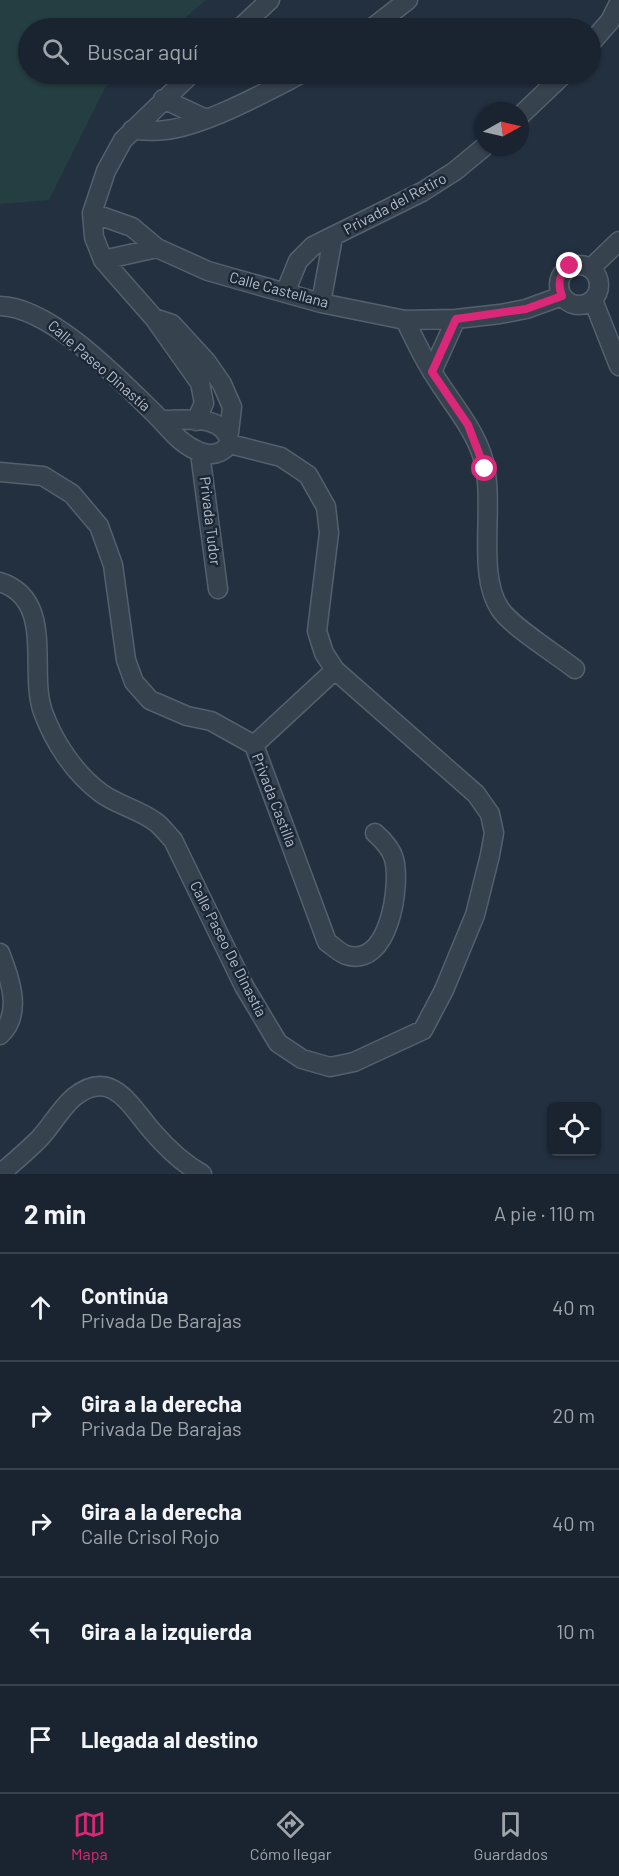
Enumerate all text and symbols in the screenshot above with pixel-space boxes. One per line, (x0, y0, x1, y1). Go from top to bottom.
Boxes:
search box (18, 18, 601, 84)
icon: search (39, 35, 72, 68)
text: Buscar aquí (87, 38, 198, 64)
north arrow (475, 102, 529, 156)
street label: Privada del Retiro (340, 168, 449, 238)
route end (556, 252, 582, 278)
street label: Calle Castellana (228, 267, 331, 311)
street label: Calle Paseo Dinastía (45, 316, 155, 415)
route start (471, 455, 497, 481)
street label: Privada Tudor (197, 475, 225, 567)
street label: Privada Castilla (249, 750, 301, 849)
street label: Calle Paseo De Dinastía (187, 878, 271, 1019)
map controls (547, 1102, 601, 1156)
button: locate (547, 1102, 601, 1156)
text: 2 min (24, 1198, 86, 1229)
text: A pie · 110 m (494, 1201, 595, 1225)
text: Continúa (81, 1282, 168, 1308)
icon: ahead (24, 1291, 57, 1324)
text: 40 m (552, 1295, 595, 1319)
text: Privada De Barajas (81, 1308, 242, 1332)
text: Gira a la derecha (81, 1390, 242, 1416)
icon: right (24, 1399, 57, 1432)
text: 20 m (552, 1403, 595, 1427)
text: Privada De Barajas (81, 1416, 242, 1440)
text: Gira a la derecha (81, 1498, 242, 1524)
icon: right (24, 1507, 57, 1540)
text: 40 m (552, 1511, 595, 1535)
text: Calle Crisol Rojo (81, 1524, 220, 1548)
icon: left (24, 1615, 57, 1648)
text: Gira a la izquierda (81, 1618, 252, 1644)
text: 10 m (556, 1619, 595, 1643)
icon: arrive (24, 1723, 57, 1756)
text: Llegada al destino (81, 1726, 258, 1752)
tab: Mapa (71, 1808, 108, 1863)
tab: Cómo llegar (250, 1808, 332, 1863)
tab: Guardados (474, 1808, 548, 1863)

